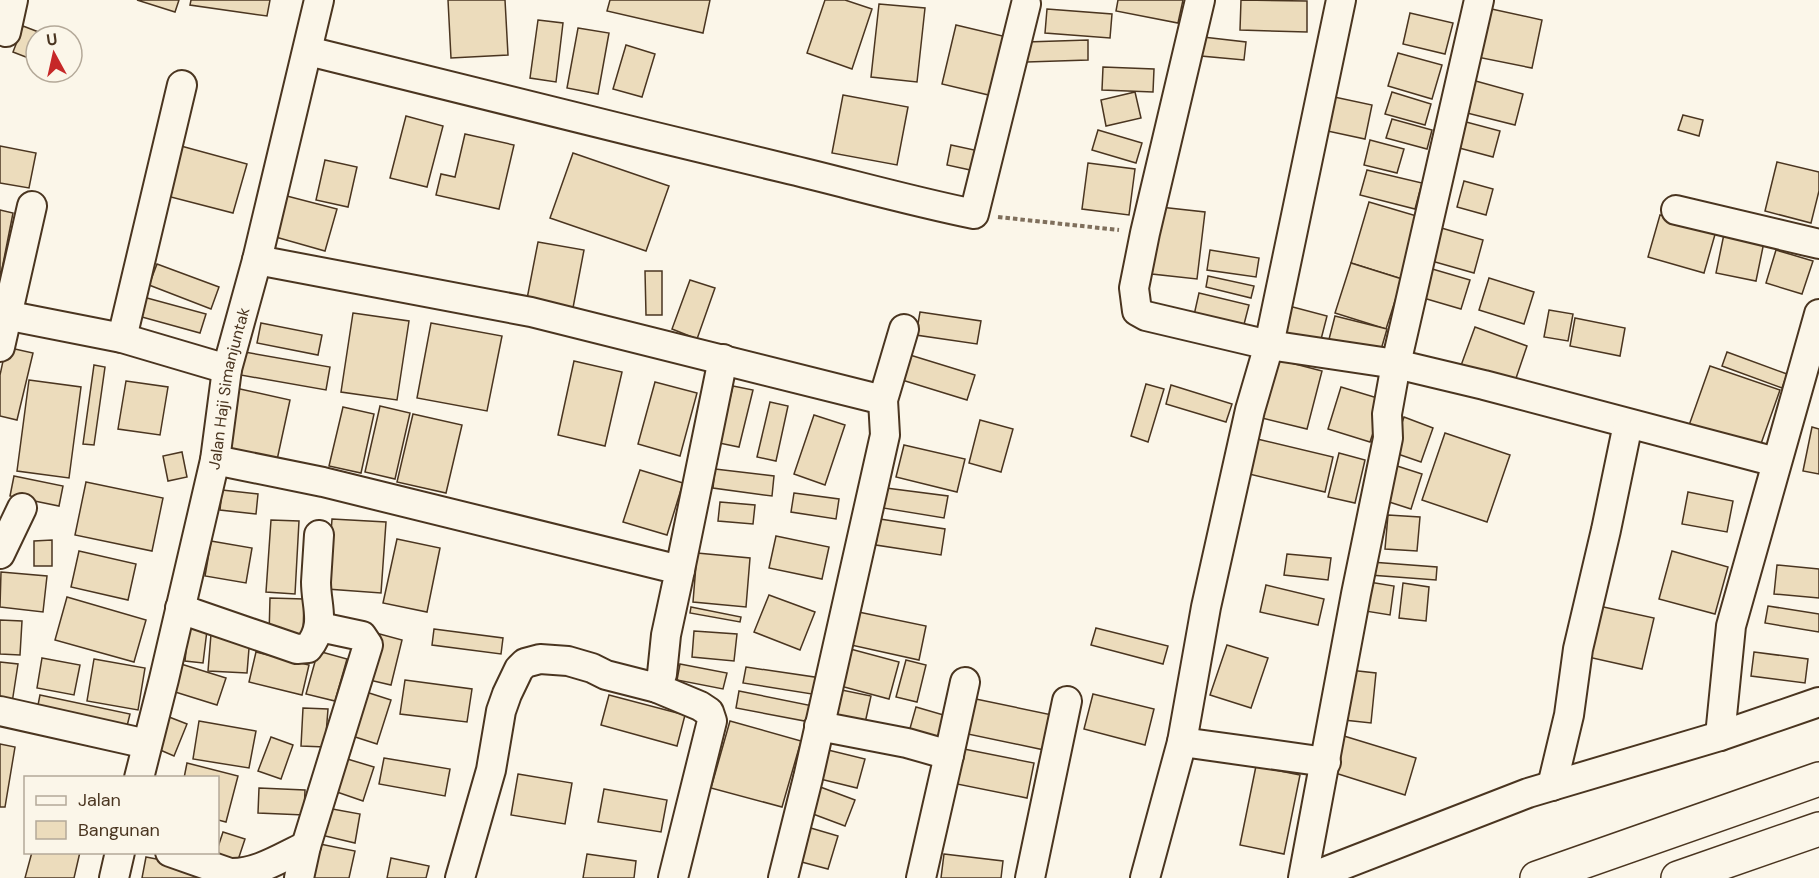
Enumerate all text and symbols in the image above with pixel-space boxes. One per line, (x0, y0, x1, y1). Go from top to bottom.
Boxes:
north arrow (24, 24, 84, 84)
text: U (45, 28, 59, 51)
street label: Jalan Haji Simanjuntak (203, 305, 254, 471)
legend (24, 776, 219, 854)
text: Jalan (78, 788, 121, 812)
text: Bangunan (78, 818, 160, 842)

